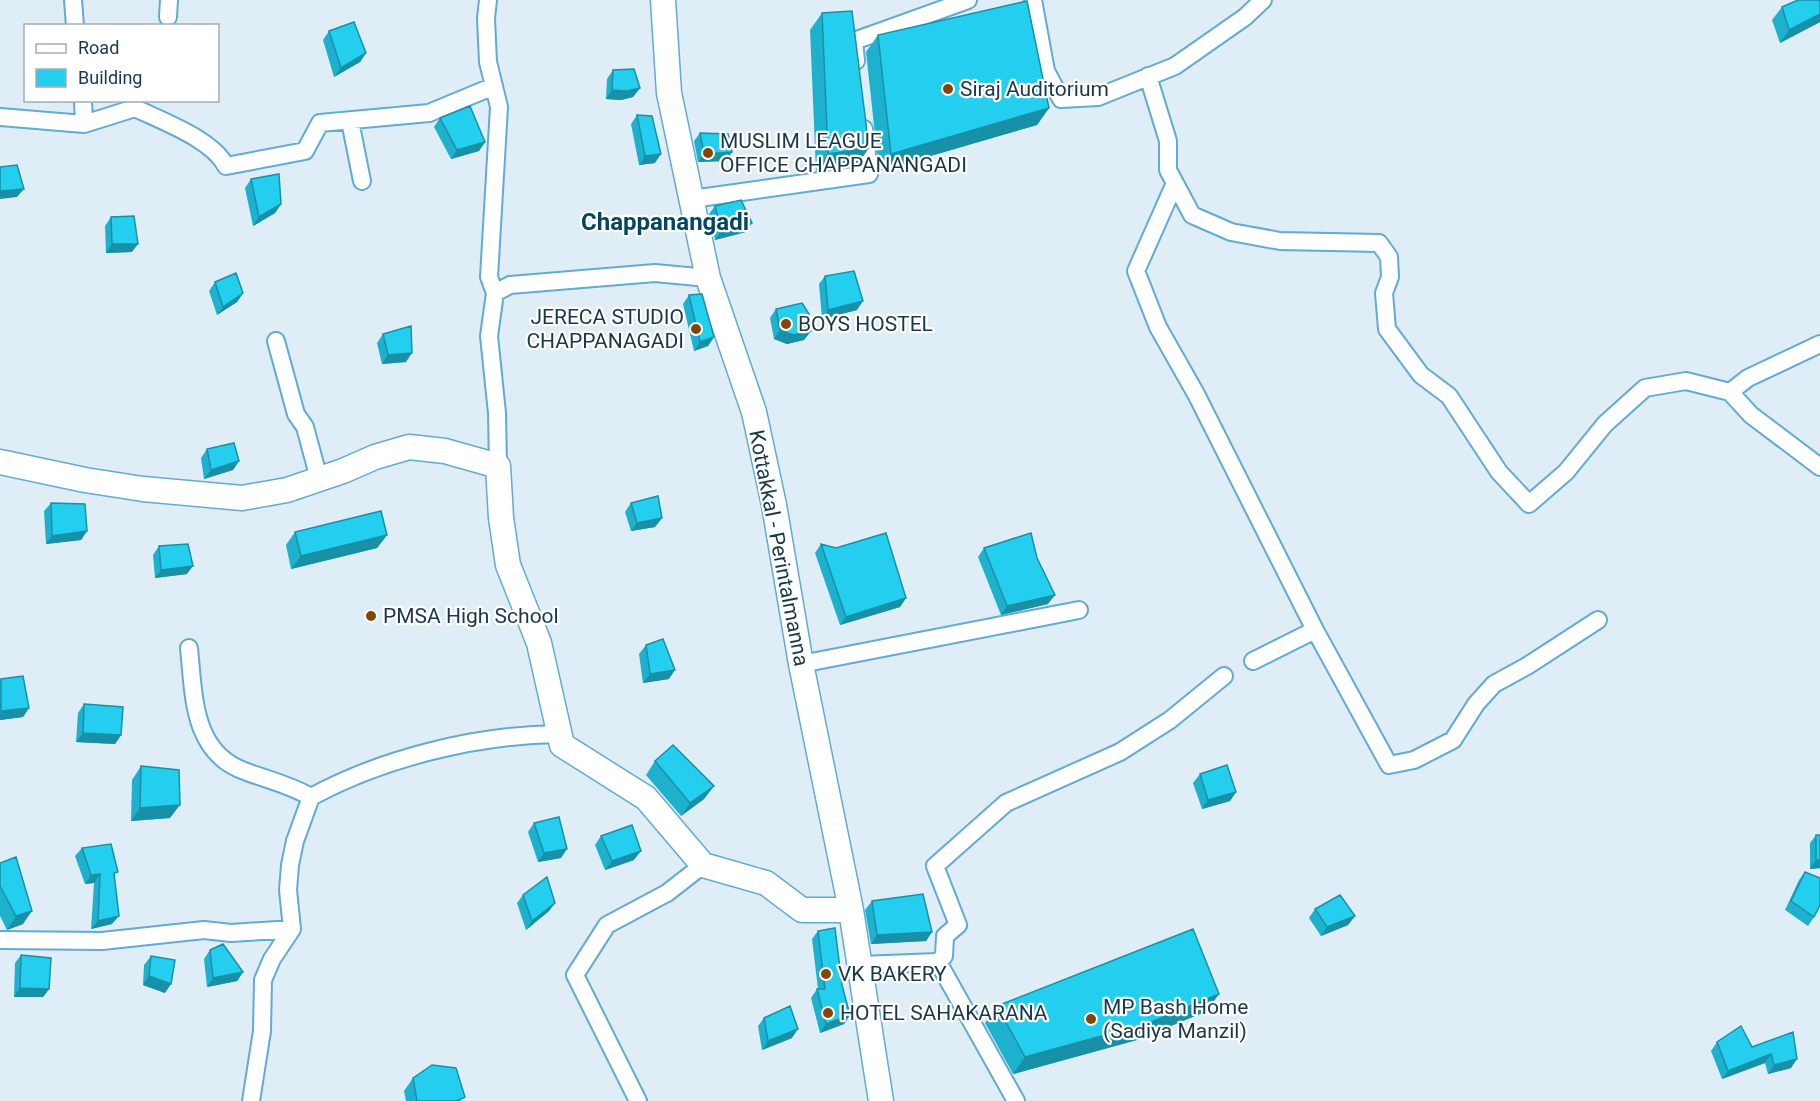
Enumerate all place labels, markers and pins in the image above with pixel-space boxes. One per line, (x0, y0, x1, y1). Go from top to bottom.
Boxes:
place label: Siraj Auditorium (960, 77, 1109, 101)
marker: Siraj Auditorium (941, 82, 955, 96)
place label: MUSLIM LEAGUE OFFICE CHAPPANANGADI (720, 129, 967, 177)
marker: MUSLIM LEAGUE OFFICE CHAPPANANGADI (701, 146, 715, 160)
place label: JERECA STUDIO CHAPPANAGADI (526, 305, 684, 353)
place label: BOYS HOSTEL (798, 312, 933, 336)
marker: BOYS HOSTEL (779, 317, 793, 331)
marker: JERECA STUDIO CHAPPANAGADI (689, 322, 703, 336)
place label: PMSA High School (383, 604, 559, 628)
marker: PMSA High School (364, 609, 378, 623)
place label: VK BAKERY (838, 962, 947, 986)
marker: VK BAKERY (819, 967, 833, 981)
place label: MP Bash Home (Sadiya Manzil) (1103, 995, 1248, 1043)
place label: HOTEL SAHAKARANA (840, 1001, 1048, 1025)
marker: HOTEL SAHAKARANA (821, 1006, 835, 1020)
marker: MP Bash Home (Sadiya Manzil) (1084, 1012, 1098, 1026)

